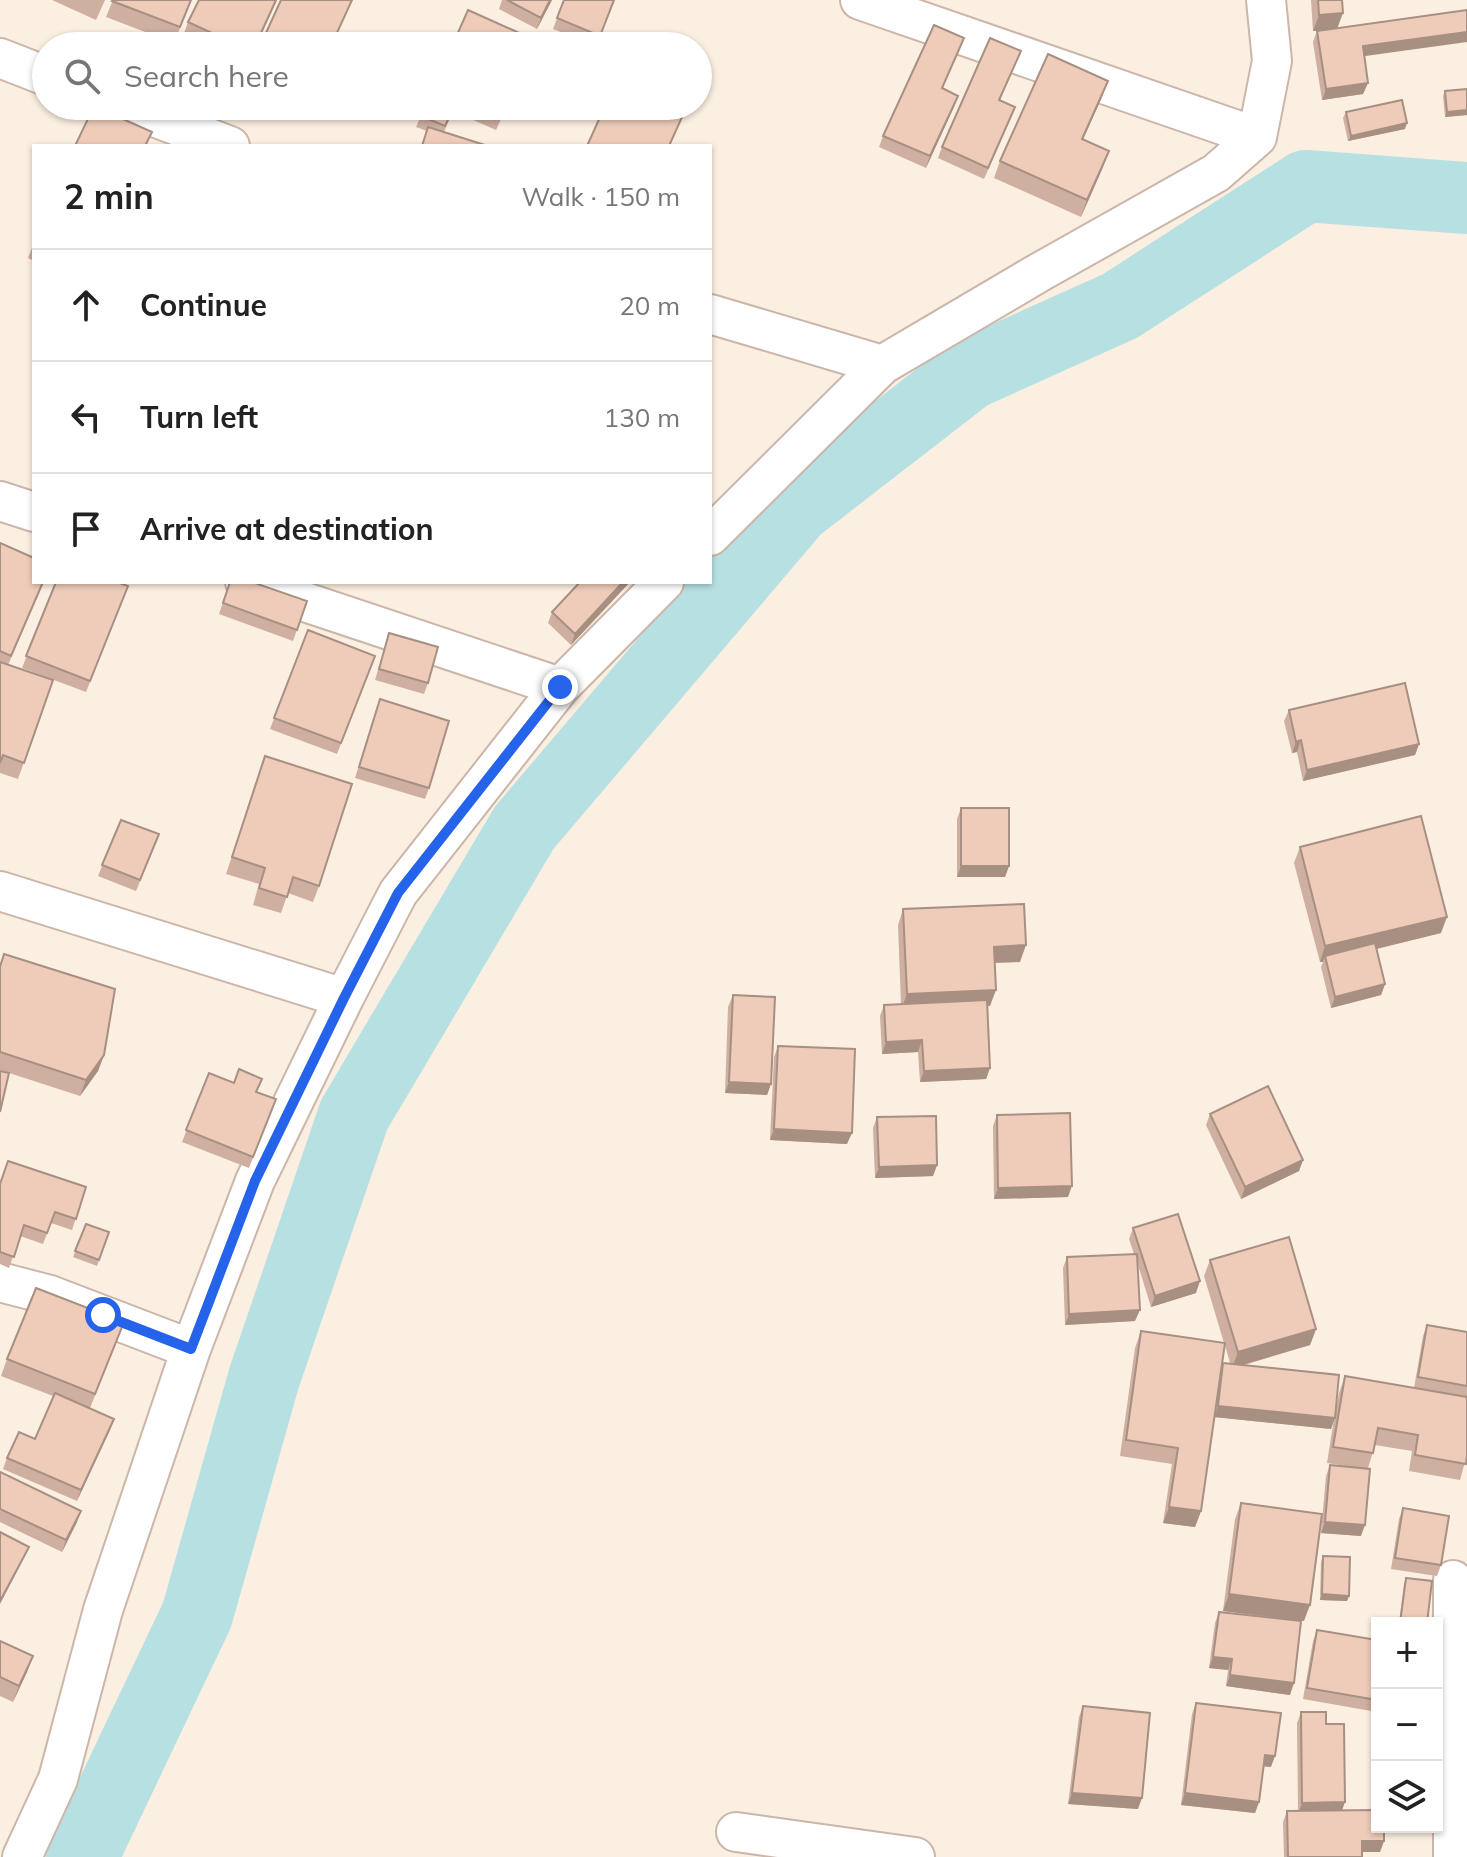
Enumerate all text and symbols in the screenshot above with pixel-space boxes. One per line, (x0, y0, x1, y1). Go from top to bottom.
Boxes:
search box (32, 32, 712, 120)
icon: search (60, 54, 104, 98)
text: Search here (124, 57, 289, 95)
text: 2 min (64, 175, 154, 218)
text: Walk · 150 m (521, 180, 680, 213)
icon: ahead (64, 283, 108, 327)
text: Continue (140, 286, 267, 324)
text: 20 m (619, 289, 680, 322)
icon: left (64, 395, 108, 439)
text: Turn left (140, 398, 258, 436)
text: 130 m (604, 401, 680, 434)
icon: arrive (64, 507, 108, 551)
text: Arrive at destination (140, 510, 434, 548)
route end (542, 669, 578, 705)
route start (85, 1297, 121, 1333)
map controls (1371, 1617, 1443, 1833)
button: + (1371, 1617, 1443, 1689)
button: − (1371, 1689, 1443, 1761)
button: layers (1371, 1761, 1443, 1833)

